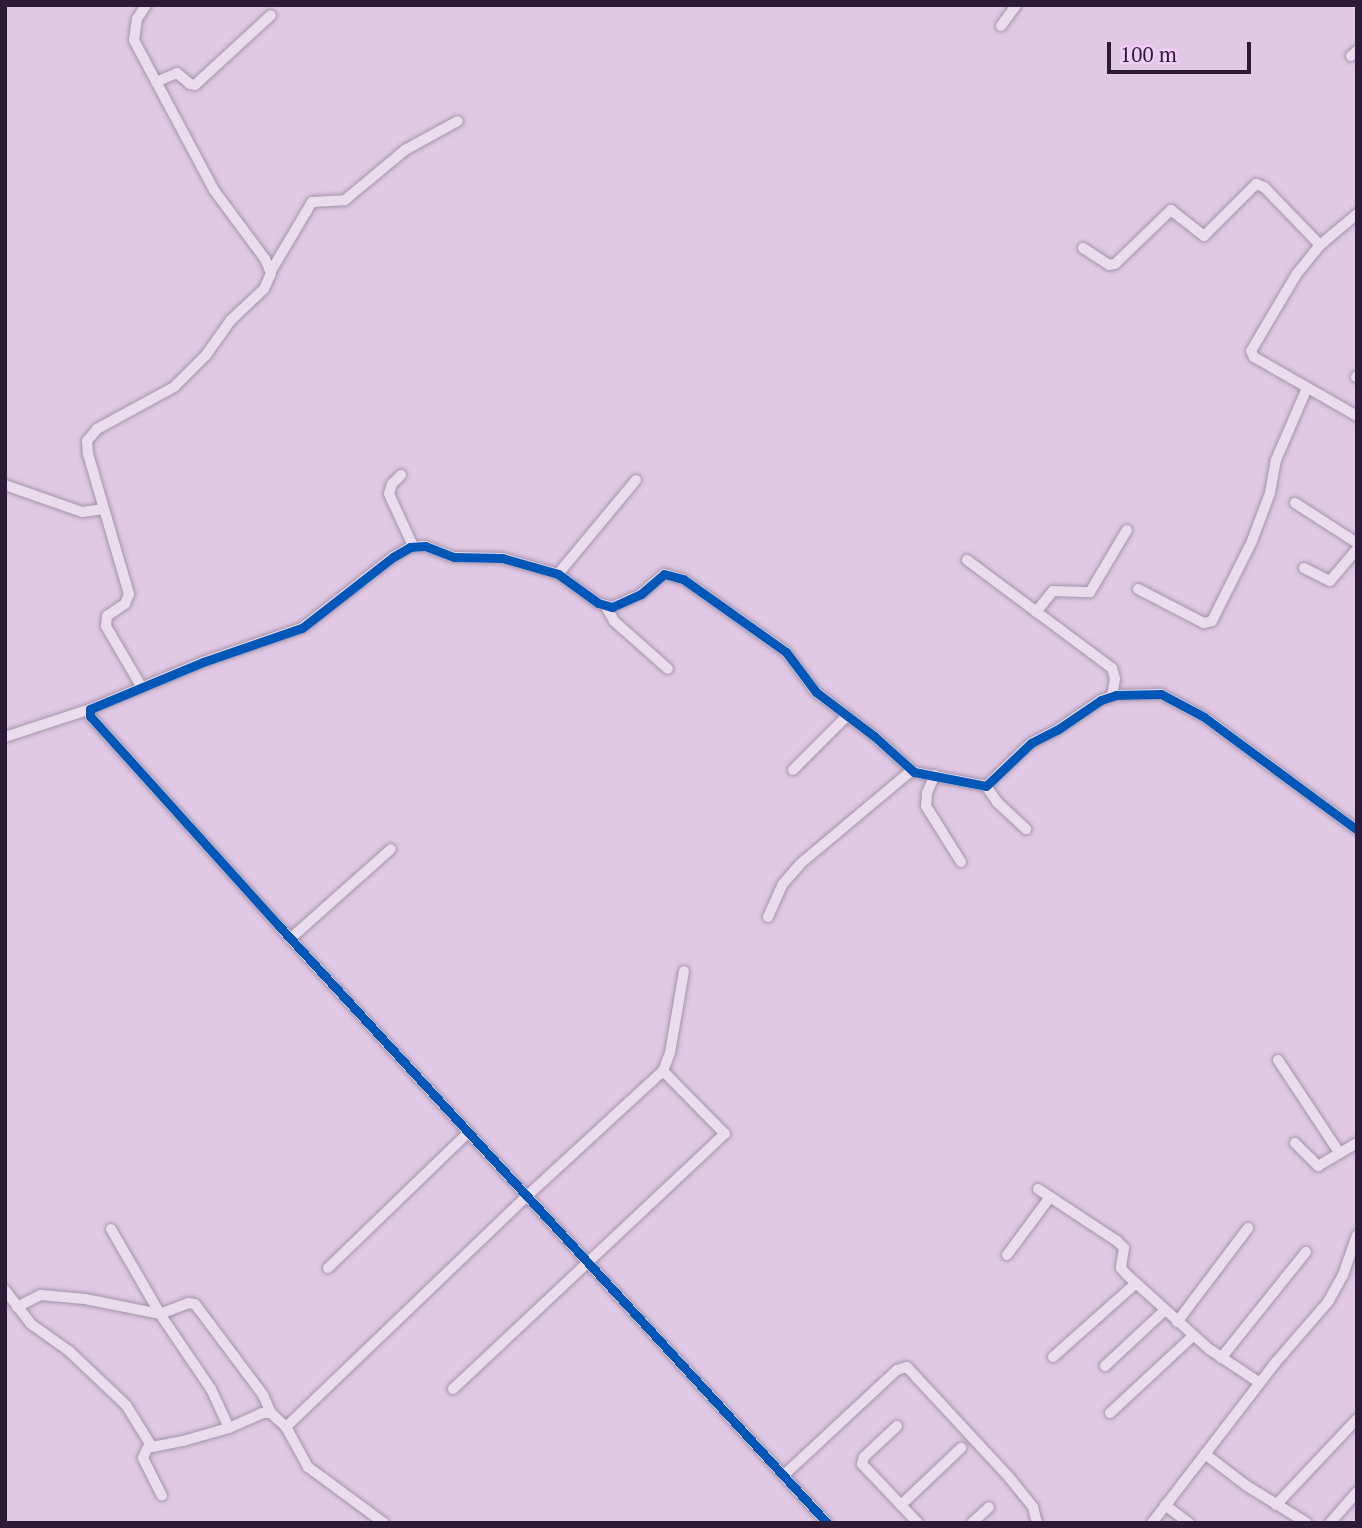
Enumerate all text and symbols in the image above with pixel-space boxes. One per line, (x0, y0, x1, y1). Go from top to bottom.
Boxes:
scale bar (1110, 28, 1254, 72)
text: 100 m (1120, 40, 1177, 68)

